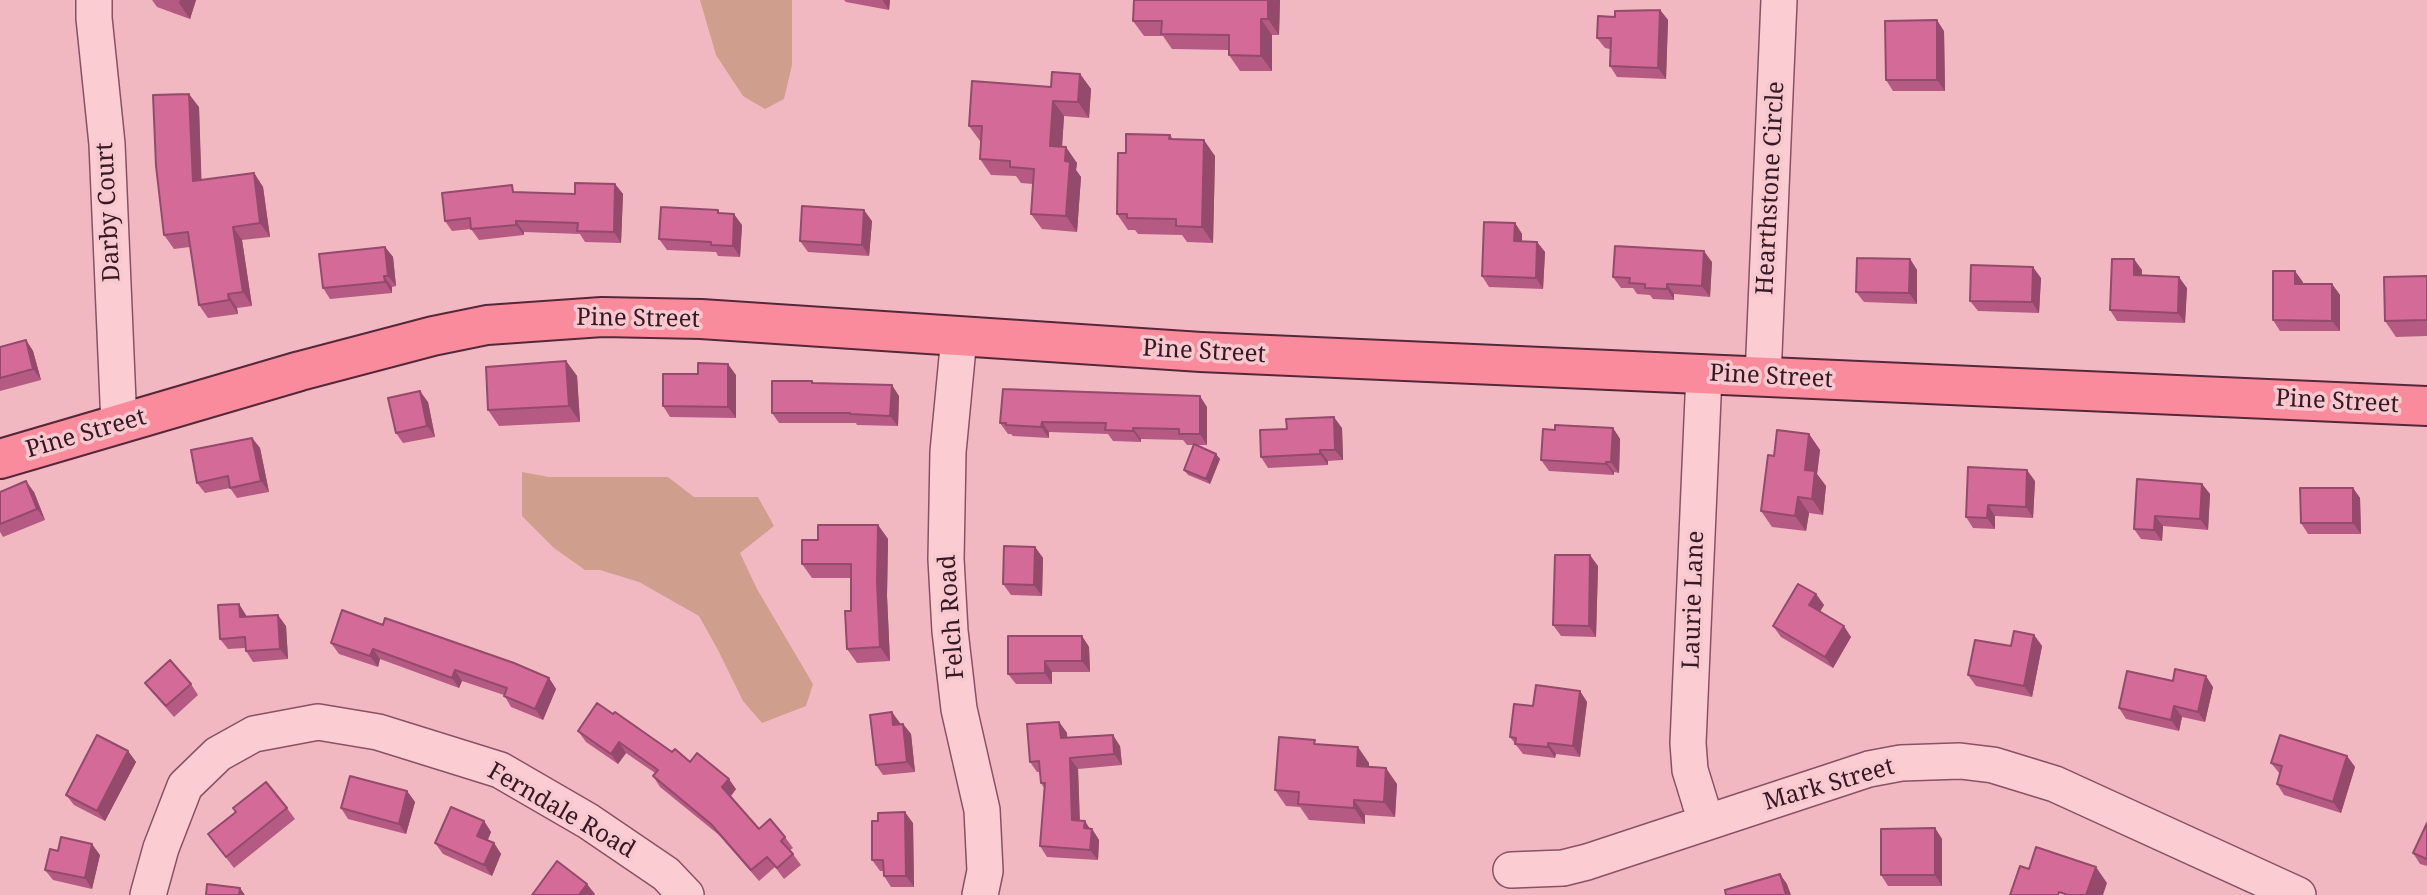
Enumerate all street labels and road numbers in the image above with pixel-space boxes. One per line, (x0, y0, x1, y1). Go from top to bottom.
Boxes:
street label: Hearthstone Circle (1751, 80, 1791, 296)
street label: Darby Court (91, 141, 127, 283)
street label: Pine Street (576, 304, 700, 334)
street label: Pine Street (1141, 334, 1267, 370)
street label: Pine Street (1708, 359, 1834, 395)
street label: Pine Street (2274, 384, 2400, 420)
street label: Pine Street (23, 403, 149, 465)
street label: Laurie Lane (1677, 530, 1711, 670)
street label: Felch Road (933, 554, 971, 680)
street label: Mark Street (1760, 753, 1898, 817)
street label: Ferndale Road (482, 757, 640, 865)

